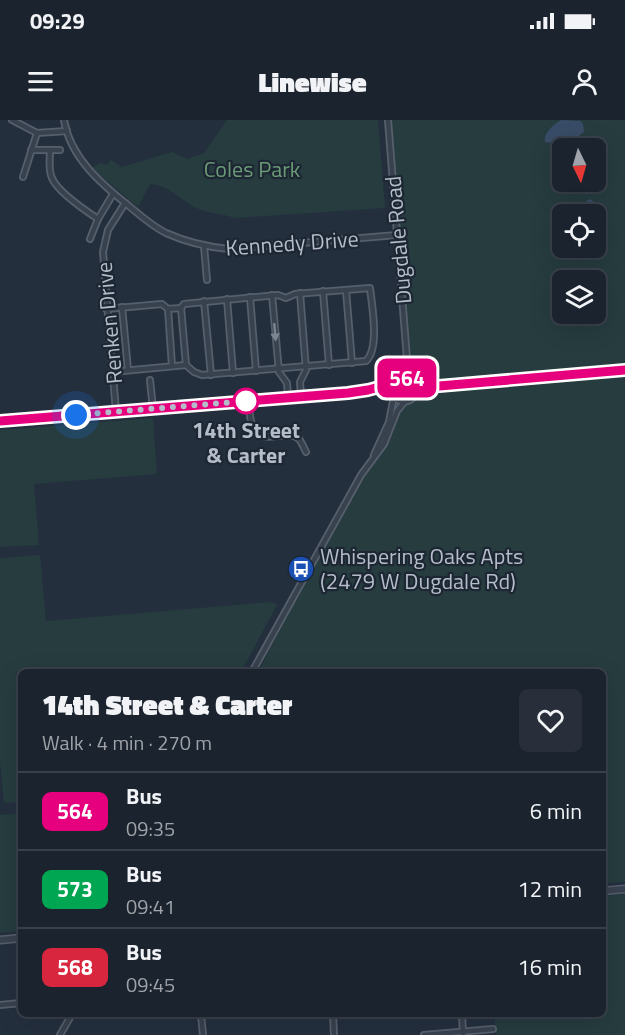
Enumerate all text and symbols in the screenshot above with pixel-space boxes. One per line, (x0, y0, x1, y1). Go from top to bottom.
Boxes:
text: 09:29 (30, 4, 85, 38)
text: Linewise (258, 61, 367, 102)
icon: menu (24, 65, 57, 98)
icon: person (568, 65, 601, 98)
north arrow (552, 138, 606, 192)
map controls (552, 138, 606, 324)
park label: Coles Park (204, 152, 301, 186)
street label: Dugdale Road (375, 175, 421, 305)
button: locate (552, 204, 606, 258)
street label: Kennedy Drive (224, 221, 360, 265)
street label: Renken Drive (87, 261, 131, 385)
button: layers (552, 270, 606, 324)
one-way arrow (270, 323, 280, 342)
line badge: 564 (372, 358, 442, 398)
text: 564 (389, 362, 425, 394)
marker: 14th Street & Carter (233, 388, 259, 414)
your location (61, 400, 91, 430)
place label: 14th Street & Carter (192, 413, 300, 472)
place label: Whispering Oaks Apts (2479 W Dugdale Rd) (320, 539, 523, 598)
bus stop icon: Whispering Oaks Apts (2479 W Dugdale Rd) (286, 554, 316, 584)
text: 14th Street & Carter (42, 683, 292, 726)
button: heart (519, 689, 582, 752)
text: Walk · 4 min · 270 m (42, 727, 212, 758)
text: Bus (126, 779, 162, 813)
text: 6 min (530, 794, 582, 828)
text: 564 (57, 795, 93, 827)
text: 09:35 (126, 813, 175, 844)
text: Bus (126, 857, 162, 891)
text: 12 min (517, 872, 582, 906)
text: 573 (57, 873, 93, 905)
text: 09:41 (126, 891, 175, 922)
text: Bus (126, 935, 162, 969)
text: 16 min (517, 950, 582, 984)
text: 568 (57, 951, 93, 983)
text: 09:45 (126, 969, 175, 1000)

